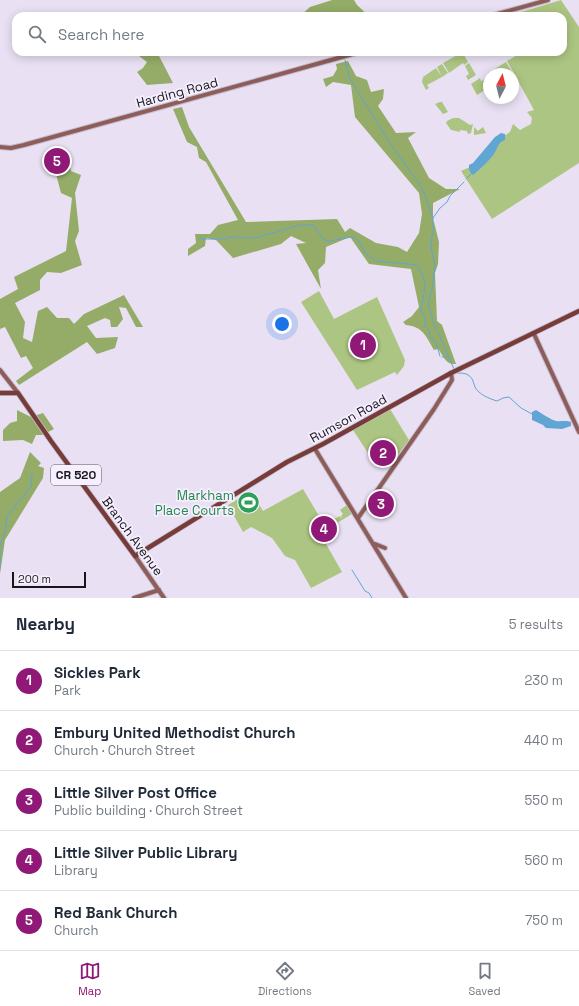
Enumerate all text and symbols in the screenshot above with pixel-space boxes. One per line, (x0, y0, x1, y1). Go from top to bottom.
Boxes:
search box (12, 12, 567, 56)
icon: search (26, 23, 48, 45)
text: Search here (58, 25, 144, 44)
north arrow (483, 68, 519, 104)
street label: Harding Road (134, 73, 220, 112)
pin: 5 (44, 146, 70, 176)
your location (272, 314, 292, 334)
pin: 1 (350, 330, 376, 360)
street label: Rumson Road (307, 390, 390, 447)
pin: 2 (370, 438, 396, 468)
road number: CR 520 (51, 465, 101, 485)
place label: Markham Place Courts (155, 487, 234, 519)
sports icon: Markham Place Courts (236, 489, 262, 515)
pin: 3 (368, 489, 394, 519)
street label: Branch Avenue (98, 493, 167, 579)
pin: 4 (311, 514, 337, 544)
scale bar (12, 570, 86, 589)
text: 200 m (18, 572, 51, 586)
text: Nearby (16, 613, 75, 635)
text: 5 results (509, 616, 563, 633)
text: Sickles Park (54, 663, 141, 682)
text: 1 (26, 672, 32, 689)
text: 230 m (525, 672, 563, 689)
text: Park (54, 682, 81, 699)
text: Embury United Methodist Church (54, 723, 295, 742)
text: 2 (25, 732, 33, 749)
text: 440 m (524, 732, 563, 749)
text: Church · Church Street (54, 742, 195, 759)
text: Little Silver Post Office (54, 783, 217, 802)
text: 3 (25, 792, 33, 809)
text: 550 m (525, 792, 563, 809)
text: Public building · Church Street (54, 802, 243, 819)
text: Little Silver Public Library (54, 843, 238, 862)
text: 4 (25, 852, 33, 869)
text: 560 m (524, 852, 563, 869)
text: Library (54, 862, 98, 879)
text: Red Bank Church (54, 903, 177, 922)
text: 5 (25, 912, 33, 929)
text: 750 m (525, 912, 563, 929)
text: Church (54, 922, 99, 939)
tab: Map (78, 960, 101, 998)
tab: Directions (258, 960, 312, 998)
tab: Saved (469, 960, 501, 998)

